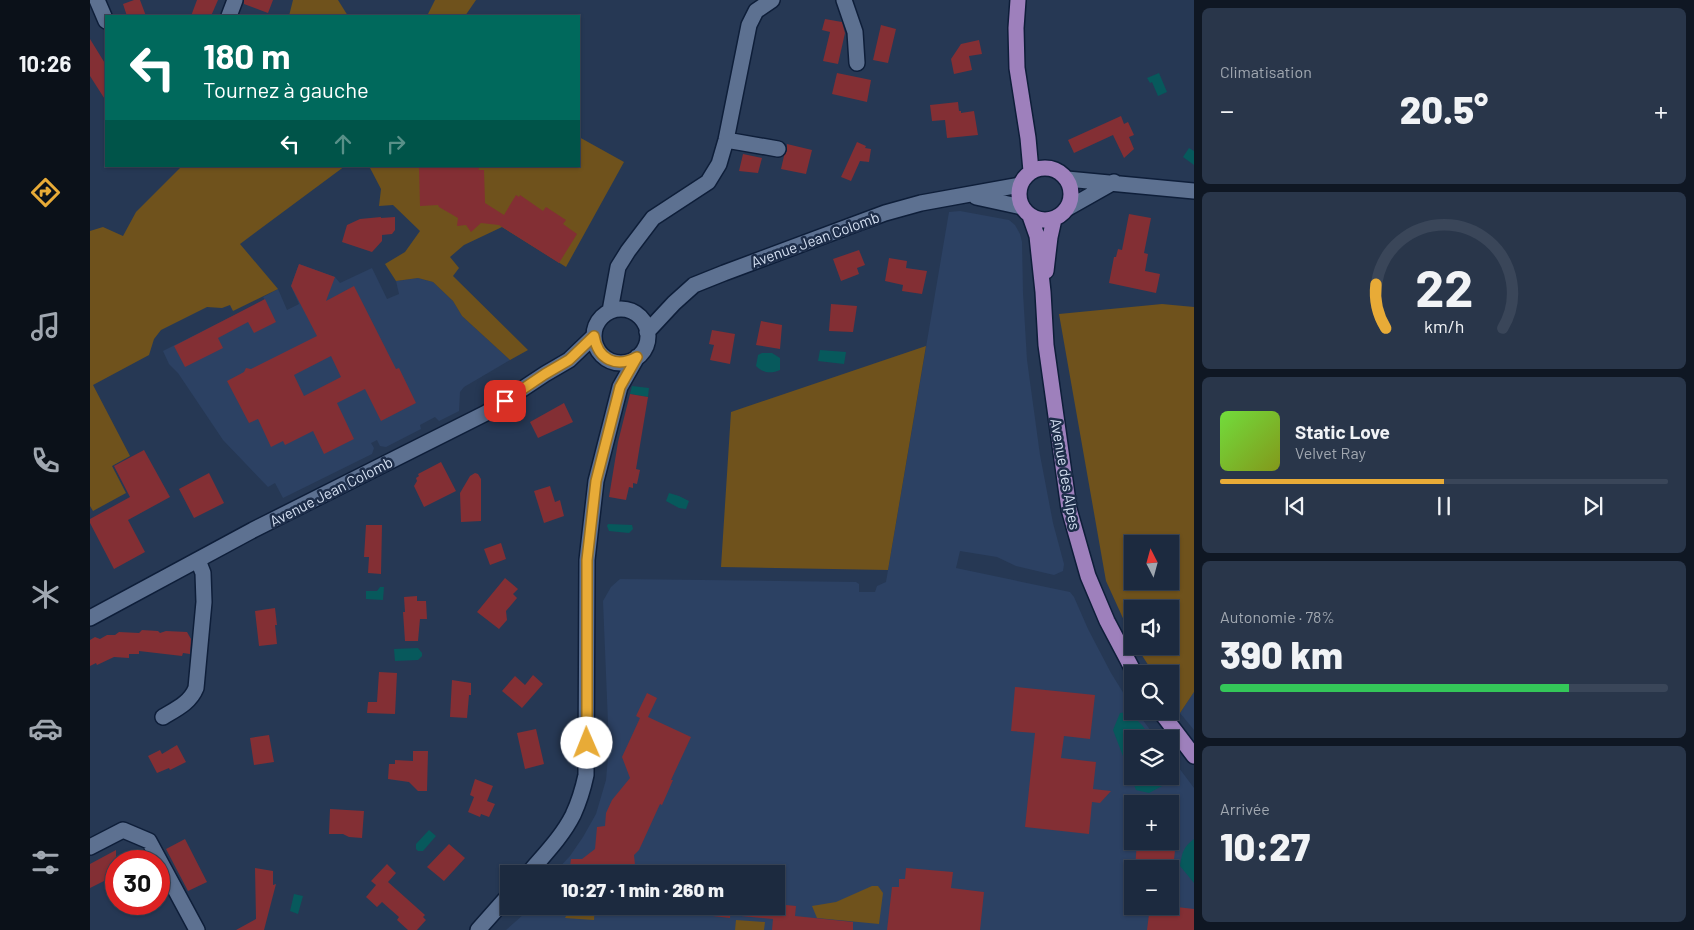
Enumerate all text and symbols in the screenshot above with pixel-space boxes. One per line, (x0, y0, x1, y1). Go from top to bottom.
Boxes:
text: 180 m (203, 34, 291, 76)
icon: left (120, 35, 185, 100)
text: 10:26 (19, 50, 71, 76)
text: Climatisation (1220, 62, 1312, 81)
text: Tournez à gauche (203, 76, 369, 102)
text: 20.5° (1400, 86, 1488, 132)
text: − (1220, 93, 1234, 127)
text: + (1654, 93, 1668, 127)
icon: left (276, 130, 304, 158)
icon: ahead (329, 130, 357, 158)
icon: right (382, 130, 410, 158)
icon: directions (28, 175, 63, 210)
street label: Avenue Jean Colomb (748, 207, 882, 271)
text: 22 (1415, 255, 1473, 317)
icon: music (28, 309, 63, 344)
text: km/h (1424, 315, 1464, 337)
pin (484, 380, 526, 422)
icon: arrive (491, 387, 519, 415)
street label: Avenue des Alpes (1047, 417, 1085, 531)
text: Static Love (1295, 420, 1390, 443)
icon: phone (28, 443, 63, 478)
text: Velvet Ray (1295, 443, 1366, 462)
street label: Avenue Jean Colomb (267, 452, 395, 530)
icon: previous (1281, 492, 1309, 520)
icon: pause (1430, 492, 1458, 520)
icon: next (1579, 492, 1607, 520)
north arrow (1124, 535, 1179, 590)
map controls (1124, 535, 1179, 915)
icon: climate (28, 577, 63, 612)
button: sound (1124, 600, 1179, 655)
text: Autonomie · 78% (1220, 607, 1335, 626)
text: 390 km (1220, 631, 1343, 677)
button: search (1124, 665, 1179, 720)
icon: car (28, 711, 63, 746)
position arrow (560, 716, 612, 768)
button: layers (1124, 730, 1179, 785)
button: + (1124, 795, 1179, 850)
text: Arrivée (1220, 799, 1270, 818)
text: 10:27 (1220, 823, 1310, 869)
icon: filters (28, 845, 63, 880)
speed limit sign: 30 (105, 850, 170, 915)
button: − (1124, 860, 1179, 915)
text: 10:27 · 1 min · 260 m (561, 878, 724, 901)

